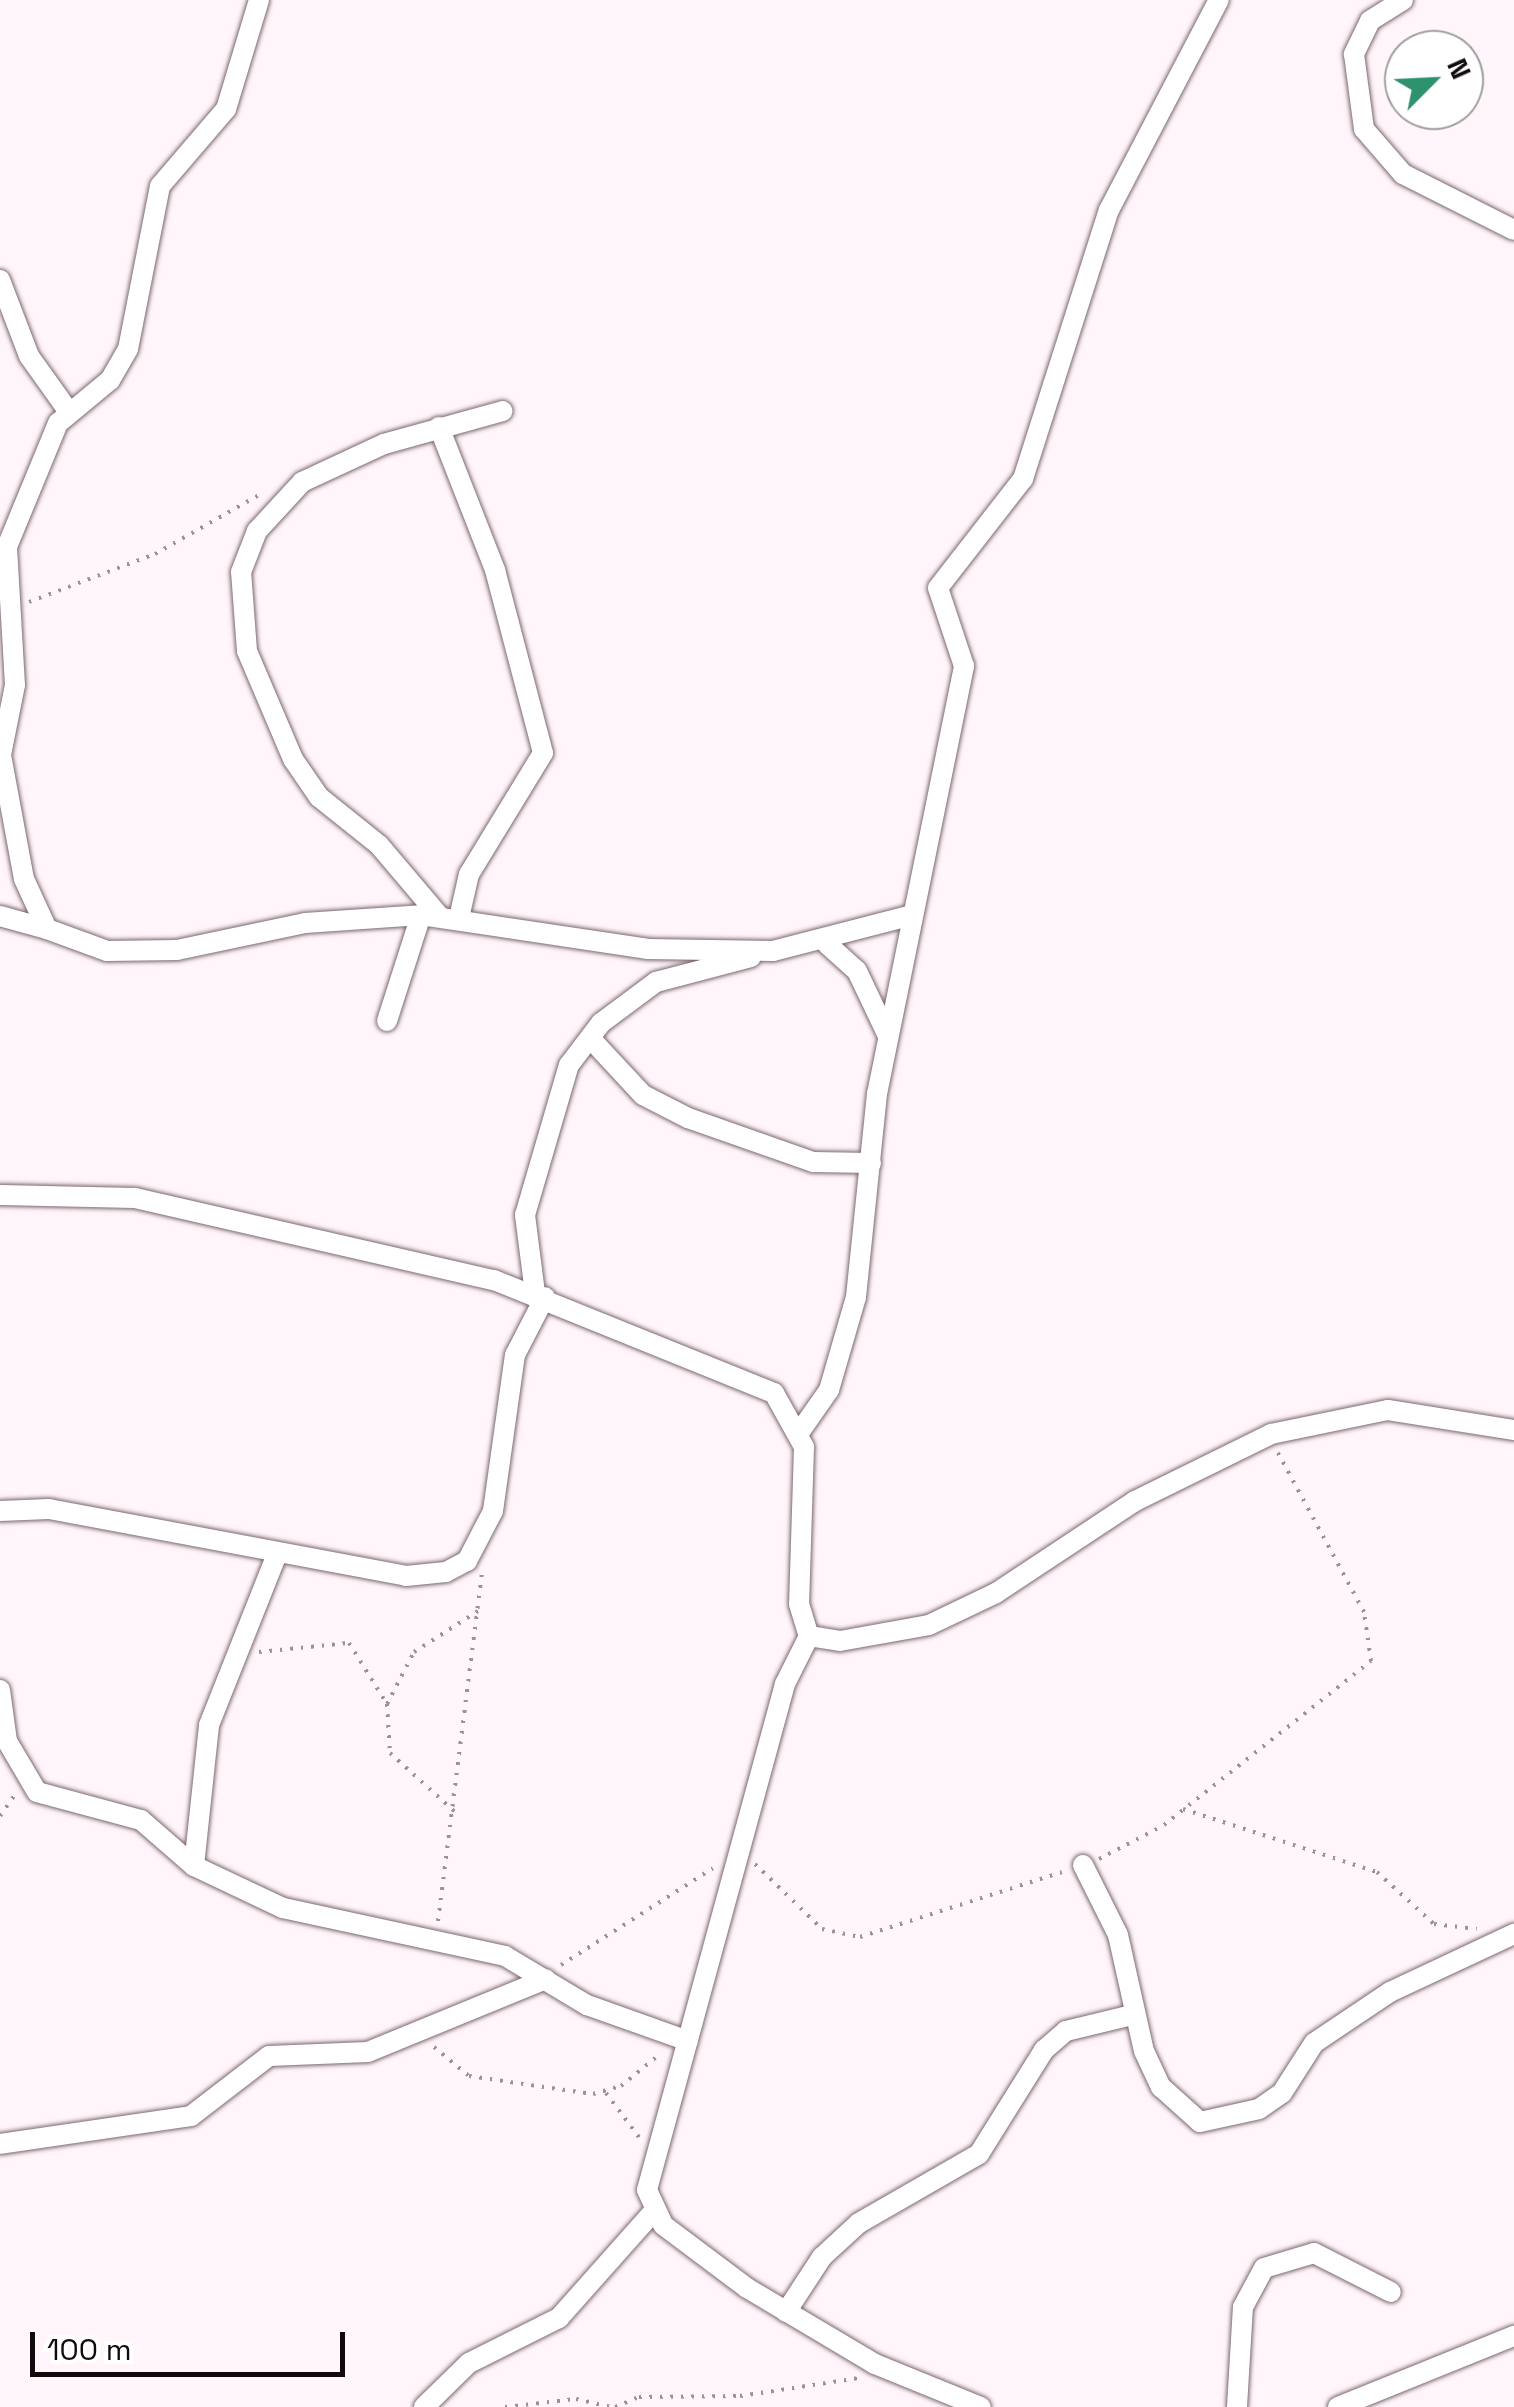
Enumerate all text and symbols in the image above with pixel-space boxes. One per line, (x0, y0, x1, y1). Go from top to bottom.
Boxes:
north arrow (1384, 30, 1484, 130)
text: N (1439, 53, 1480, 84)
scale bar (35, 2312, 350, 2374)
text: 100 m (47, 2330, 132, 2369)

